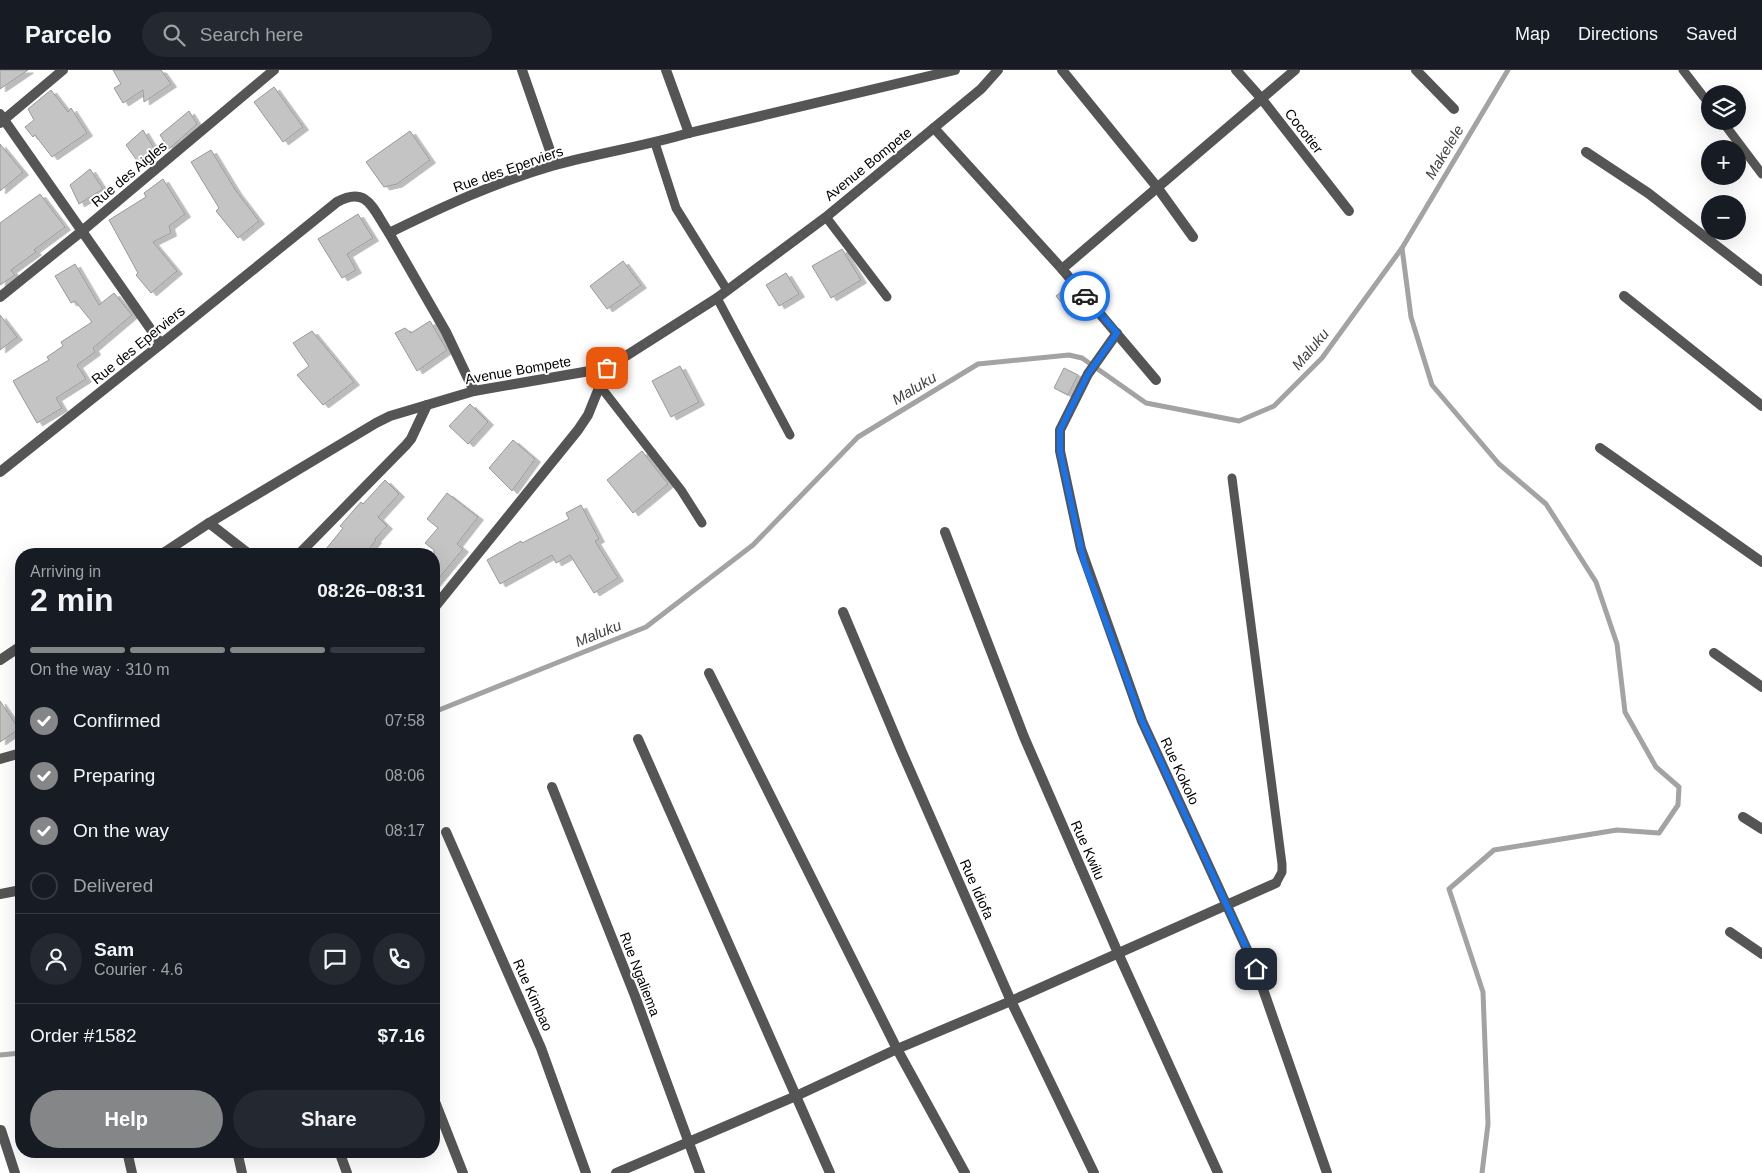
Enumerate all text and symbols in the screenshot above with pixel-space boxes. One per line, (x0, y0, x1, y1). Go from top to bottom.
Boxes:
search box (142, 12, 492, 57)
text: Parcelo (25, 21, 112, 48)
icon: search (160, 21, 188, 49)
text: Search here (200, 24, 303, 45)
text: Map (1515, 24, 1550, 44)
text: Directions (1578, 24, 1658, 44)
text: Saved (1686, 24, 1737, 44)
map controls (1701, 85, 1746, 240)
button: layers (1701, 85, 1746, 130)
street label: Cocotier (1282, 106, 1327, 157)
water label: Makelele (1421, 122, 1467, 182)
street label: Avenue Bompete (821, 124, 915, 204)
street label: Rue des Aigles (88, 138, 170, 210)
button: + (1701, 140, 1746, 185)
street label: Rue des Eperviers (451, 143, 565, 195)
button: − (1701, 195, 1746, 240)
courier (1060, 271, 1110, 321)
icon: car (1071, 282, 1099, 310)
street label: Rue des Eperviers (88, 303, 188, 387)
water label: Maluku (1288, 325, 1332, 373)
pin (586, 347, 628, 389)
street label: Avenue Bompete (464, 353, 572, 387)
icon: bag (593, 354, 621, 382)
water label: Maluku (889, 368, 940, 408)
text: Arriving in (30, 563, 101, 580)
text: 08:26–08:31 (317, 580, 425, 601)
text: 2 min (30, 582, 114, 618)
water label: Maluku (572, 616, 624, 650)
text: On the way · 310 m (30, 661, 170, 678)
icon: check (30, 707, 58, 735)
text: Confirmed (73, 710, 161, 731)
text: 07:58 (385, 712, 425, 729)
street label: Rue Kokolo (1157, 735, 1203, 807)
icon: check (30, 762, 58, 790)
text: Preparing (73, 765, 155, 786)
text: 08:06 (385, 767, 425, 784)
icon: check (30, 817, 58, 845)
street label: Rue Kwilu (1068, 818, 1108, 882)
text: On the way (73, 820, 169, 841)
text: 08:17 (385, 822, 425, 839)
street label: Rue Idiofa (957, 857, 997, 922)
text: Delivered (73, 875, 153, 896)
street label: Rue Ngaliema (617, 930, 663, 1018)
button: person (30, 933, 82, 985)
button: chat (309, 933, 361, 985)
button: phone (373, 933, 425, 985)
text: Sam (94, 939, 134, 960)
pin (1235, 948, 1277, 990)
icon: home (1242, 955, 1270, 983)
street label: Rue Kimbao (510, 957, 556, 1034)
text: Courier · 4.6 (94, 961, 183, 978)
text: Order #1582 (30, 1025, 137, 1046)
text: $7.16 (377, 1025, 425, 1046)
button: Help (30, 1090, 223, 1148)
button: Share (233, 1090, 425, 1148)

